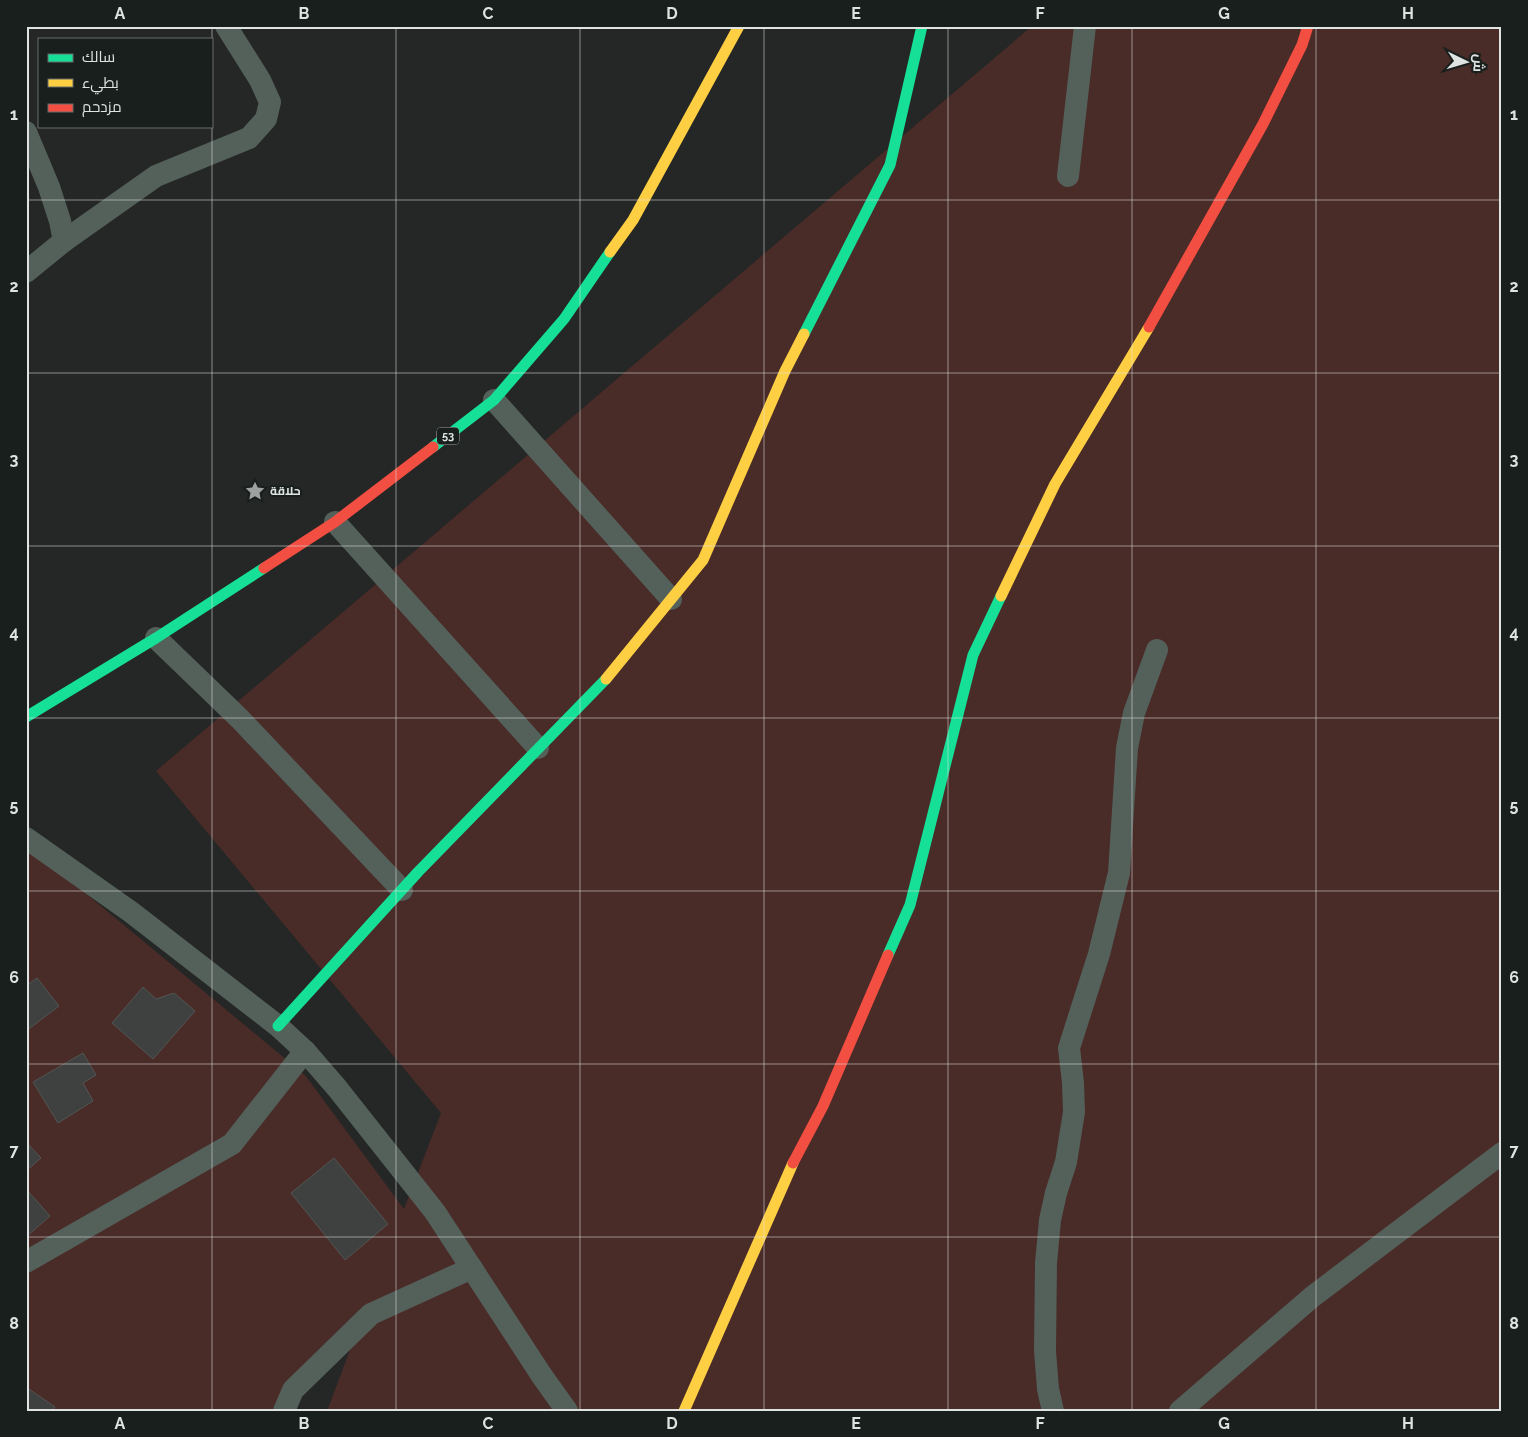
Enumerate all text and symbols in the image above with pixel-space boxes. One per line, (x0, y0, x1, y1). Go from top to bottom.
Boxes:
text: A (115, 4, 126, 23)
text: B (299, 4, 310, 23)
text: C (483, 4, 494, 23)
text: D (666, 4, 678, 23)
text: E (851, 4, 861, 23)
text: F (1035, 4, 1045, 23)
text: G (1218, 4, 1230, 23)
text: H (1402, 4, 1414, 23)
legend (38, 38, 212, 128)
north arrow (1440, 38, 1490, 88)
text: سالك (82, 48, 115, 66)
text: ش (1469, 53, 1488, 73)
text: بطيء (82, 74, 119, 95)
text: مزدحم (82, 98, 122, 117)
text: 1 (10, 105, 18, 124)
text: 1 (1510, 105, 1518, 124)
text: 2 (9, 277, 19, 296)
text: 2 (1509, 277, 1519, 296)
road number: 53 (437, 428, 459, 444)
text: 3 (10, 450, 19, 469)
text: 3 (1510, 450, 1519, 469)
place icon: حلاقة (244, 480, 266, 502)
place label: حلاقة (270, 484, 301, 498)
text: 4 (9, 623, 19, 642)
text: 4 (1509, 623, 1519, 642)
text: 5 (10, 796, 19, 815)
text: 5 (1510, 796, 1519, 815)
text: 6 (9, 968, 19, 987)
text: 6 (1509, 968, 1519, 987)
text: 7 (10, 1141, 19, 1160)
text: 7 (1510, 1141, 1519, 1160)
text: 8 (9, 1314, 19, 1333)
text: 8 (1509, 1314, 1519, 1333)
text: A (115, 1414, 126, 1433)
text: B (299, 1414, 310, 1433)
text: C (483, 1414, 494, 1433)
text: D (666, 1414, 678, 1433)
text: E (851, 1414, 861, 1433)
text: F (1035, 1414, 1045, 1433)
text: G (1218, 1414, 1230, 1433)
text: H (1402, 1414, 1414, 1433)

